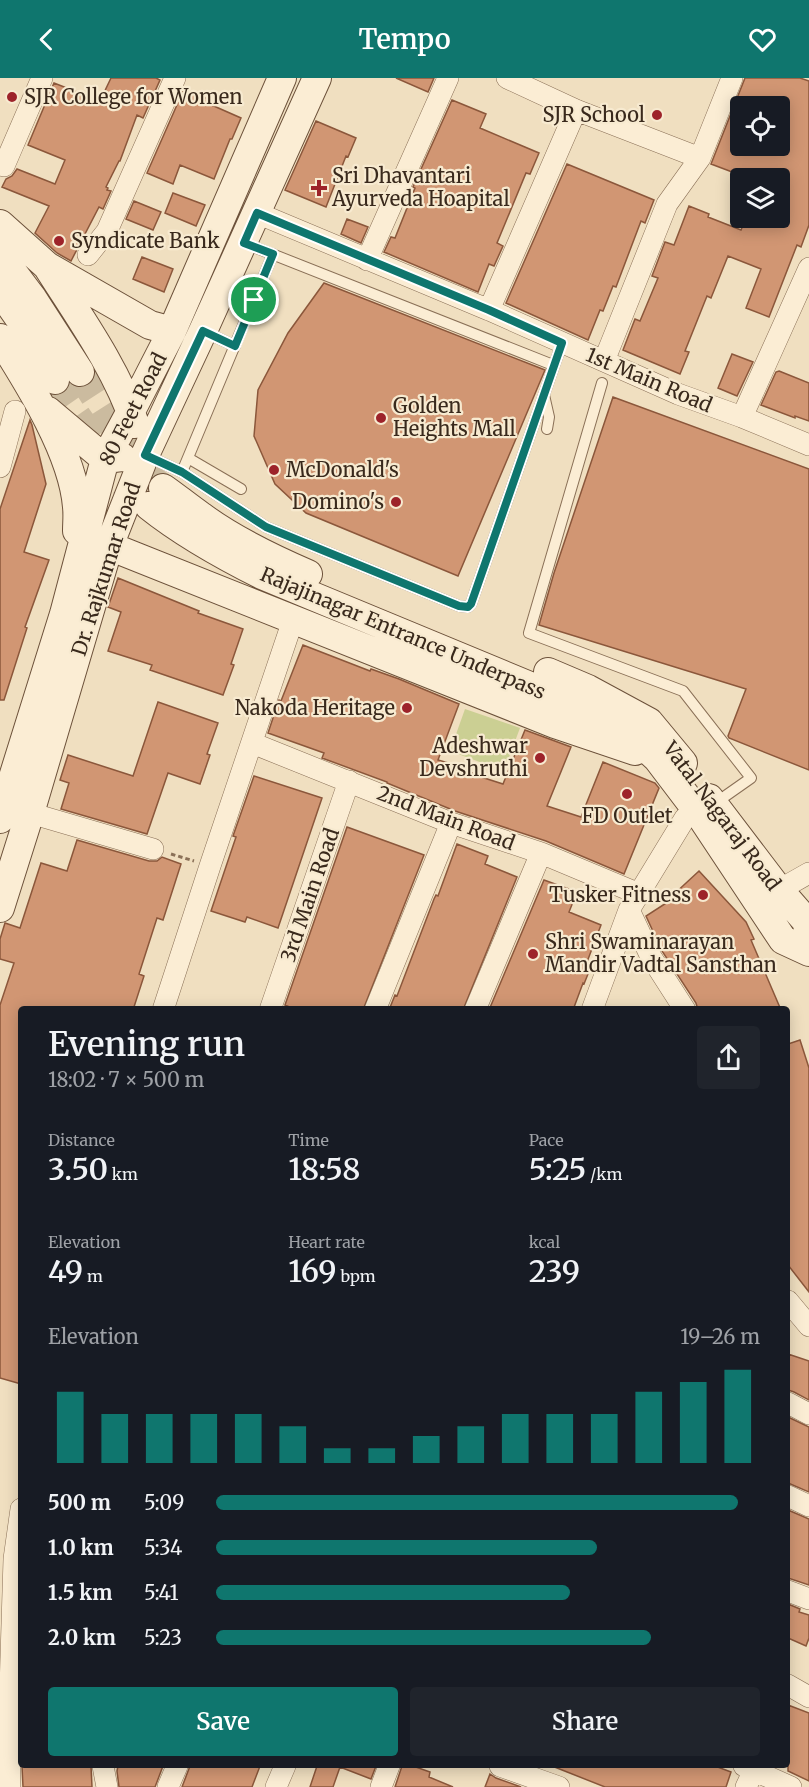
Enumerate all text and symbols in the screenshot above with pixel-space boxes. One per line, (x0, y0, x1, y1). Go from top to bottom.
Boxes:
text: Tempo (358, 22, 451, 56)
icon: back (30, 23, 63, 56)
icon: heart (746, 23, 779, 56)
place label: SJR College for Women (24, 84, 243, 109)
marker: SJR College for Women (5, 90, 19, 104)
map controls (730, 96, 790, 228)
button: locate (730, 96, 790, 156)
place label: SJR School (543, 102, 645, 127)
marker: SJR School (650, 108, 664, 122)
place label: Sri Dhavantari Ayurveda Hoapital (331, 163, 510, 211)
button: layers (730, 168, 790, 228)
marker: Sri Dhavantari Ayurveda Hoapital (310, 179, 328, 197)
place label: Syndicate Bank (71, 228, 220, 253)
marker: Syndicate Bank (52, 234, 66, 248)
pin (228, 274, 279, 325)
icon: arrive (237, 283, 270, 316)
street label: 1st Main Road (582, 342, 716, 417)
street label: 80 Feet Road (93, 348, 172, 469)
place label: Golden Heights Mall (393, 393, 516, 441)
marker: Golden Heights Mall (374, 411, 388, 425)
place label: McDonald's (286, 457, 399, 482)
marker: McDonald's (267, 463, 281, 477)
street label: Dr. Rajkumar Road (66, 479, 145, 659)
place label: Domino's (292, 489, 384, 514)
marker: Domino's (389, 495, 403, 509)
street label: Rajajinagar Entrance Underpass (257, 561, 550, 704)
place label: Nakoda Heritage (235, 695, 395, 720)
marker: Nakoda Heritage (400, 701, 414, 715)
place label: Adeshwar Devshruthi (419, 733, 528, 781)
street label: Vatal Nagaraj Road (658, 735, 787, 895)
marker: Adeshwar Devshruthi (533, 751, 547, 765)
street label: 2nd Main Road (374, 780, 519, 855)
marker: FD Outlet (620, 787, 634, 801)
place label: FD Outlet (581, 803, 673, 828)
street label: 3rd Main Road (275, 825, 344, 965)
place label: Tusker Fitness (549, 882, 691, 907)
marker: Tusker Fitness (696, 888, 710, 902)
place label: Shri Swaminarayan Mandir Vadtal Sansthan (545, 929, 777, 977)
marker: Shri Swaminarayan Mandir Vadtal Sansthan (526, 947, 540, 961)
text: Evening run (48, 1024, 245, 1065)
button: share (697, 1026, 760, 1089)
text: 18:02 · 7 × 500 m (48, 1067, 204, 1092)
text: Distance (48, 1130, 115, 1150)
text: Time (288, 1130, 329, 1150)
text: Pace (529, 1130, 564, 1150)
text: 3.50 (48, 1150, 108, 1188)
text: 18:58 (288, 1150, 360, 1188)
text: 5:25 (529, 1150, 586, 1188)
text: km (108, 1164, 138, 1184)
text: /km (586, 1164, 622, 1184)
text: Elevation (48, 1232, 121, 1252)
text: Heart rate (288, 1232, 365, 1252)
text: kcal (529, 1232, 560, 1252)
text: 49 (48, 1252, 83, 1290)
text: 169 (288, 1252, 337, 1290)
text: 239 (529, 1252, 580, 1290)
text: m (83, 1266, 103, 1286)
text: bpm (337, 1266, 376, 1286)
text: Elevation (48, 1324, 139, 1349)
text: 19–26 m (680, 1324, 760, 1349)
text: 500 m (48, 1490, 111, 1515)
text: 5:09 (144, 1490, 184, 1515)
text: 1.0 km (48, 1535, 114, 1560)
text: 5:34 (144, 1535, 182, 1560)
text: 1.5 km (48, 1580, 112, 1605)
text: 5:41 (144, 1580, 179, 1605)
text: 2.0 km (48, 1625, 116, 1650)
text: 5:23 (144, 1625, 182, 1650)
button: Save (48, 1687, 398, 1756)
button: Share (410, 1687, 760, 1756)

